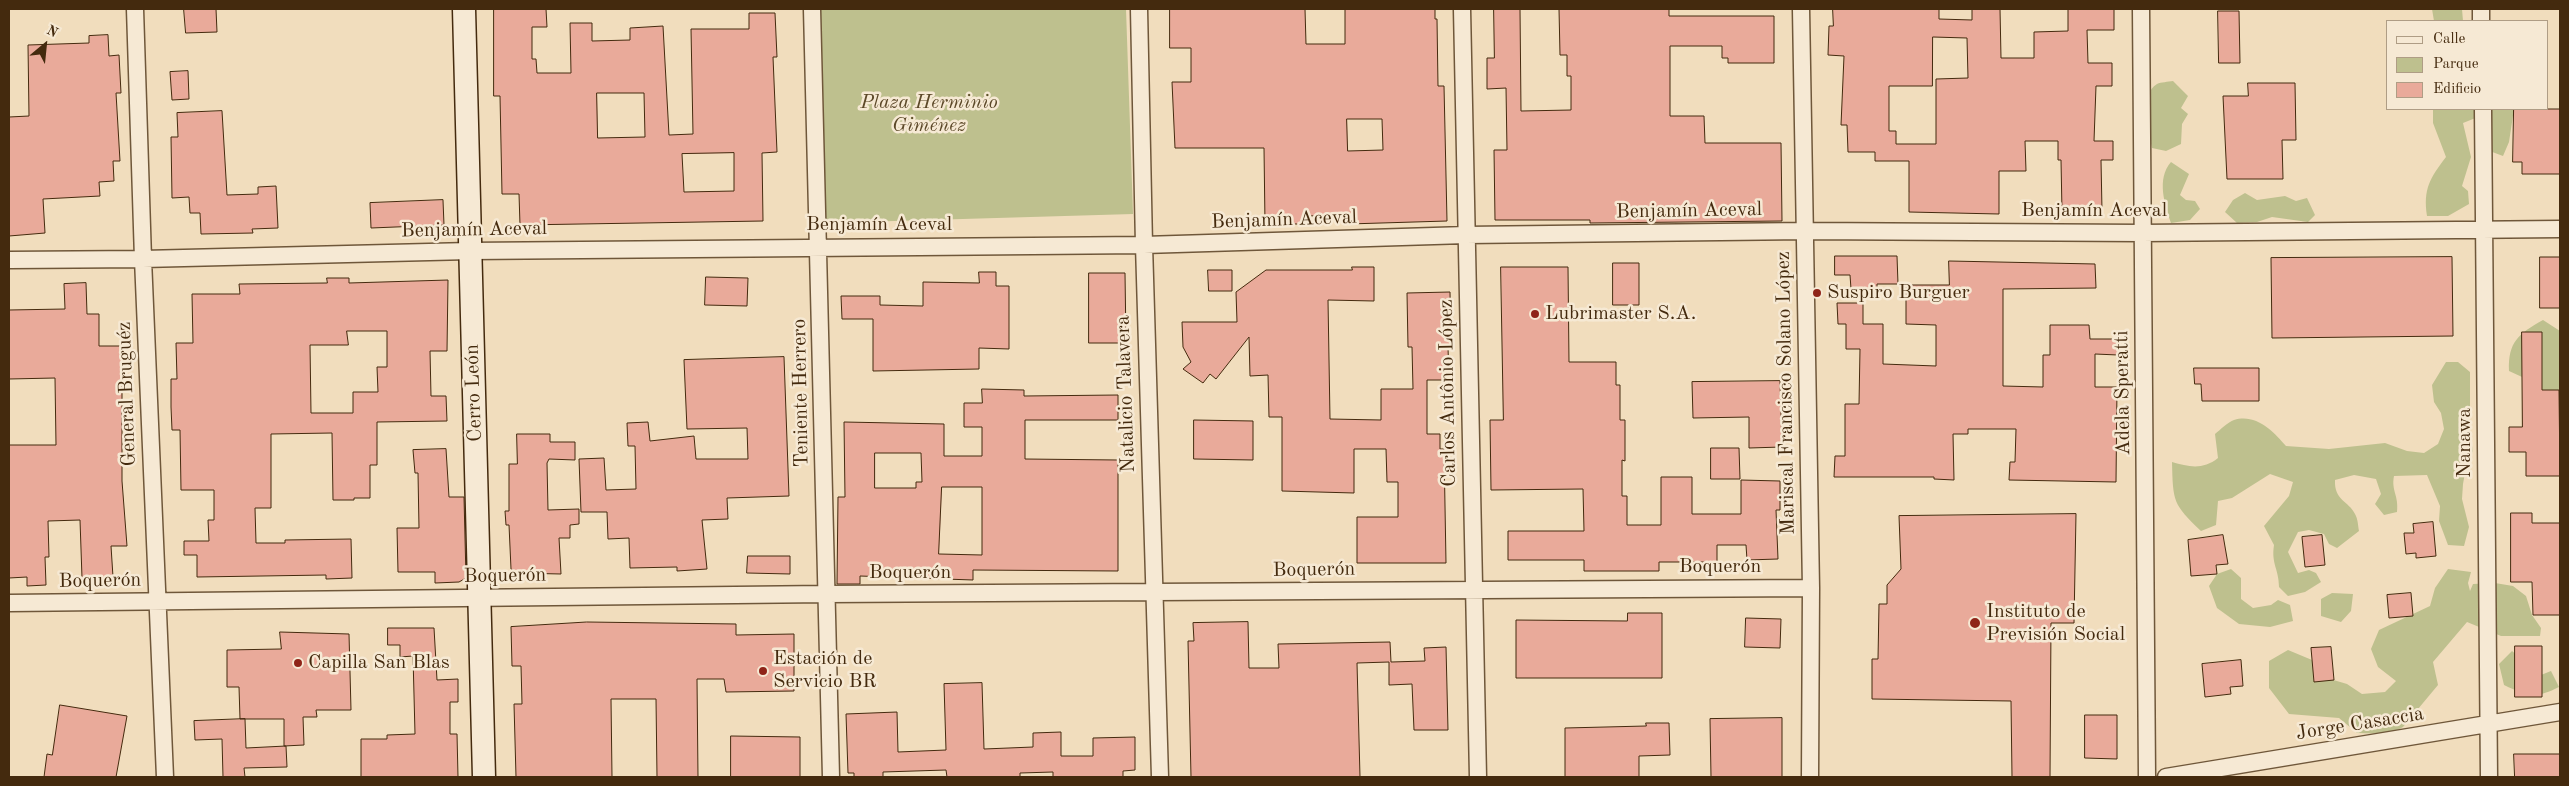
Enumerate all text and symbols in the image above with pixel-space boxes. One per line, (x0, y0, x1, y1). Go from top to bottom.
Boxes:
north arrow (20, 20, 70, 70)
legend (2386, 20, 2549, 110)
text: N (44, 23, 60, 40)
text: Calle (2433, 32, 2465, 47)
text: Parque (2433, 57, 2479, 72)
text: Edificio (2433, 82, 2481, 97)
park label: Plaza Herminio Giménez (860, 91, 998, 138)
street label: Benjamín Aceval (1616, 198, 1762, 224)
street label: Benjamín Aceval (2021, 199, 2167, 223)
street label: Benjamín Aceval (1211, 205, 1357, 235)
street label: Benjamín Aceval (806, 213, 952, 237)
street label: Benjamín Aceval (401, 217, 547, 243)
street label: Mariscal Francisco Solano López (1772, 251, 1800, 535)
place label: Suspiro Burguer (1827, 281, 1970, 305)
marker: Suspiro Burguer (1811, 287, 1823, 299)
street label: Carlos Antônio López (1434, 299, 1462, 487)
place label: Lubrimaster S.A. (1545, 302, 1696, 326)
marker: Lubrimaster S.A. (1529, 308, 1541, 320)
street label: Natalicio Talavera (1111, 315, 1141, 473)
street label: Teniente Herrero (788, 318, 814, 468)
street label: General Bruguéz (112, 321, 142, 467)
street label: Adela Speratti (2110, 330, 2136, 456)
street label: Cerro León (460, 344, 488, 442)
street label: Nanawa (2453, 408, 2477, 478)
street label: Boquerón (1679, 555, 1761, 579)
street label: Boquerón (1273, 557, 1355, 583)
street label: Boquerón (869, 561, 951, 585)
street label: Boquerón (464, 563, 546, 589)
street label: Boquerón (59, 568, 141, 594)
place label: Instituto de Previsión Social (1986, 600, 2125, 647)
marker: Instituto de Previsión Social (1968, 616, 1982, 630)
place label: Estación de Servicio BR (773, 647, 877, 694)
place label: Capilla San Blas (308, 651, 450, 675)
marker: Capilla San Blas (292, 657, 304, 669)
marker: Estación de Servicio BR (757, 665, 769, 677)
street label: Jorge Casaccia (2294, 702, 2426, 746)

